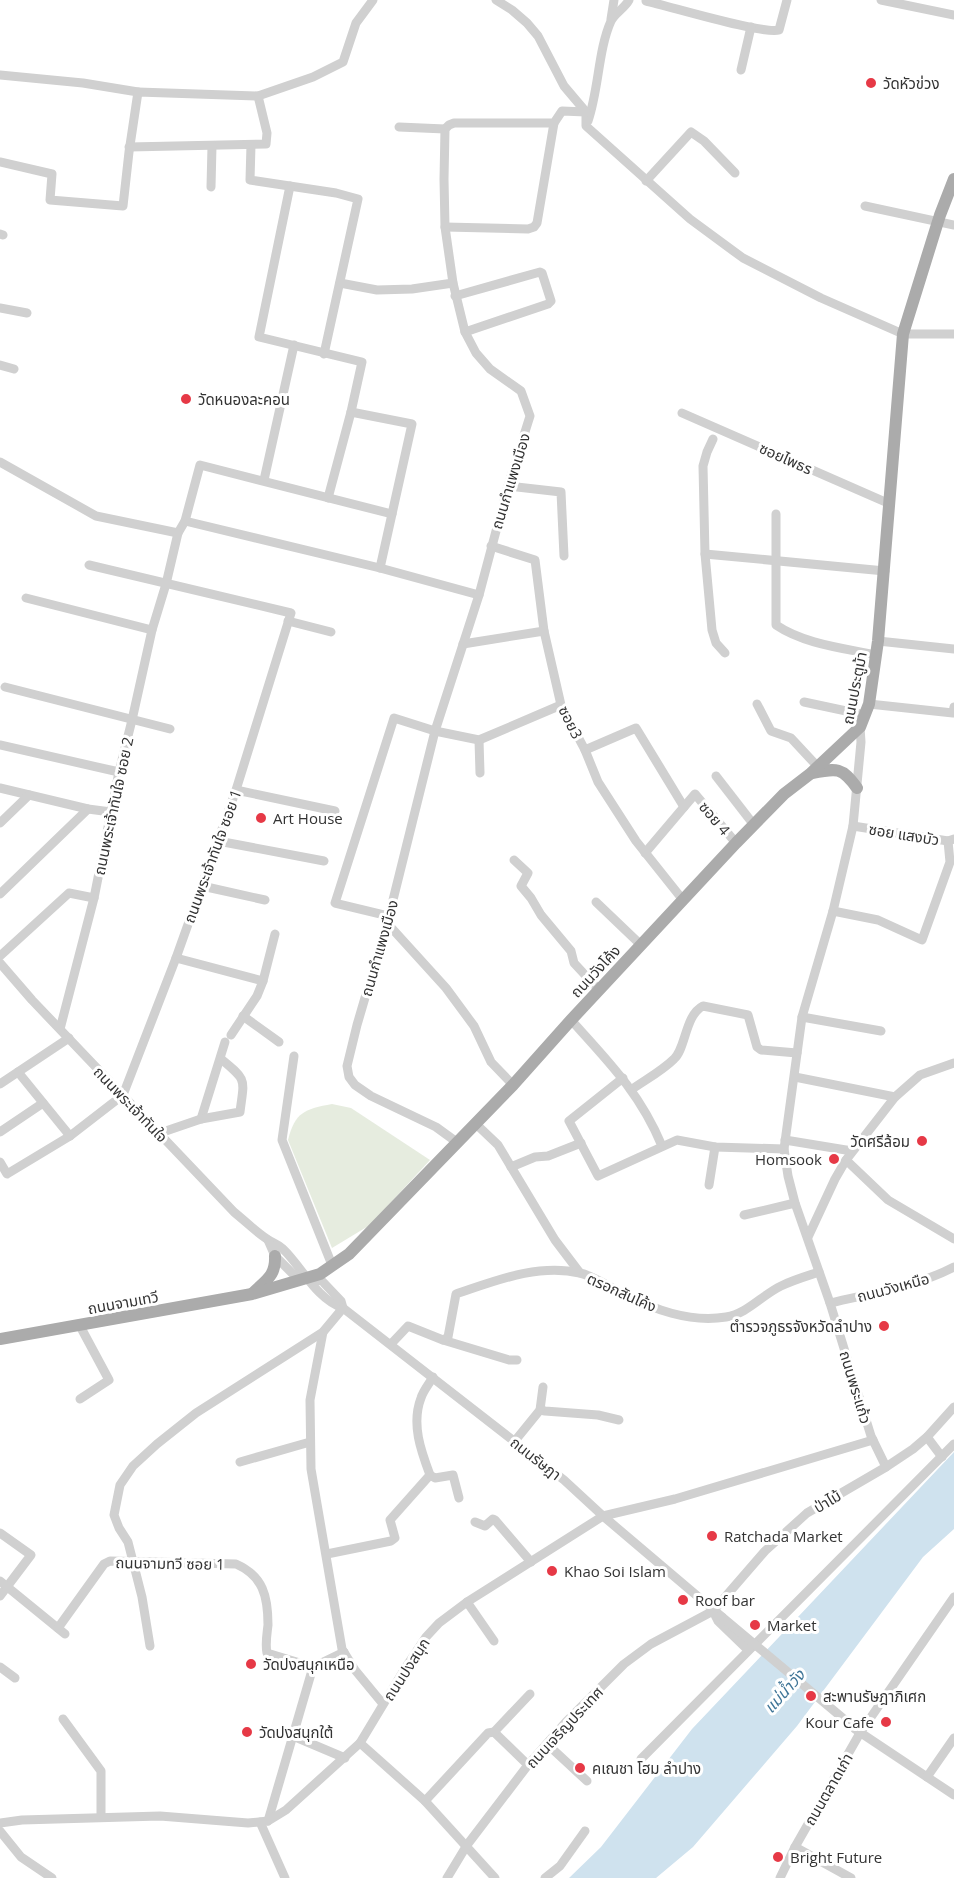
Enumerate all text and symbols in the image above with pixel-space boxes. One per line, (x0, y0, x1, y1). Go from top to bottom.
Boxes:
place label: วัดหัวข่วง (883, 73, 939, 93)
marker: วัดหัวข่วง (864, 76, 878, 90)
place label: วัดหนองละคอน (198, 389, 290, 409)
marker: วัดหนองละคอน (179, 392, 193, 406)
street label: ถนนกำแพงเมือง (486, 430, 534, 532)
street label: ซอยไพธร (756, 437, 816, 479)
street label: ถนนประตูม้า (837, 650, 871, 726)
street label: ซอย3 (554, 702, 588, 742)
street label: ถนนพระเจ้าทันใจ ซอย 2 (89, 735, 137, 877)
street label: ถนนพระเจ้าทันใจ ซอย 1 (179, 786, 245, 926)
street label: ซอย 4 (695, 797, 735, 839)
place label: Art House (273, 808, 343, 828)
marker: Art House (254, 811, 268, 825)
street label: ซอย แสงบัว (867, 819, 941, 849)
street label: ถนนกำแพงเมือง (356, 897, 402, 999)
street label: ถนนวังโค้ง (566, 941, 624, 1001)
street label: ถนนพระเจ้าทันใจ (90, 1062, 172, 1146)
place label: วัดศรีล้อม (850, 1131, 910, 1151)
marker: วัดศรีล้อม (915, 1134, 929, 1148)
place label: Homsook (755, 1149, 822, 1169)
marker: Homsook (827, 1152, 841, 1166)
street label: ตรอกสันโค้ง (584, 1268, 660, 1316)
street label: ถนนวังเหนือ (855, 1268, 931, 1306)
street label: ถนนจามเทวี (86, 1286, 160, 1318)
place label: ตำรวจภูธรจังหวัดลำปาง (730, 1316, 872, 1336)
marker: ตำรวจภูธรจังหวัดลำปาง (877, 1319, 891, 1333)
street label: ถนนพระแก้ว (835, 1348, 877, 1426)
street label: ถนนรัษฎา (506, 1432, 566, 1484)
street label: ป่าไม้ (809, 1485, 845, 1517)
place label: Ratchada Market (724, 1526, 843, 1546)
marker: Ratchada Market (705, 1529, 719, 1543)
street label: ถนนจามทวี ซอย 1 (115, 1552, 225, 1574)
place label: Khao Soi Islam (564, 1561, 666, 1581)
marker: Khao Soi Islam (545, 1564, 559, 1578)
place label: Roof bar (695, 1590, 755, 1610)
marker: Roof bar (676, 1593, 690, 1607)
place label: Market (767, 1615, 817, 1635)
marker: Market (748, 1618, 762, 1632)
street label: ถนนปงสนุก (378, 1634, 434, 1704)
place label: วัดปงสนุกเหนือ (263, 1654, 355, 1674)
marker: วัดปงสนุกเหนือ (244, 1657, 258, 1671)
water label: แม่น้ำวัง (759, 1663, 810, 1718)
street label: ถนนเจริญประเทศ (521, 1682, 607, 1772)
place label: สะพานรัษฎาภิเศก (823, 1686, 926, 1706)
marker: สะพานรัษฎาภิเศก (804, 1689, 818, 1703)
place label: Kour Cafe (805, 1712, 874, 1732)
marker: Kour Cafe (879, 1715, 893, 1729)
place label: วัดปงสนุกใต้ (259, 1722, 333, 1742)
marker: วัดปงสนุกใต้ (240, 1725, 254, 1739)
street label: ถนนตลาดเก่า (799, 1749, 857, 1829)
place label: คเณชา โฮม ลำปาง (592, 1758, 701, 1778)
marker: คเณชา โฮม ลำปาง (573, 1761, 587, 1775)
place label: Bright Future (790, 1847, 882, 1867)
marker: Bright Future (771, 1850, 785, 1864)

